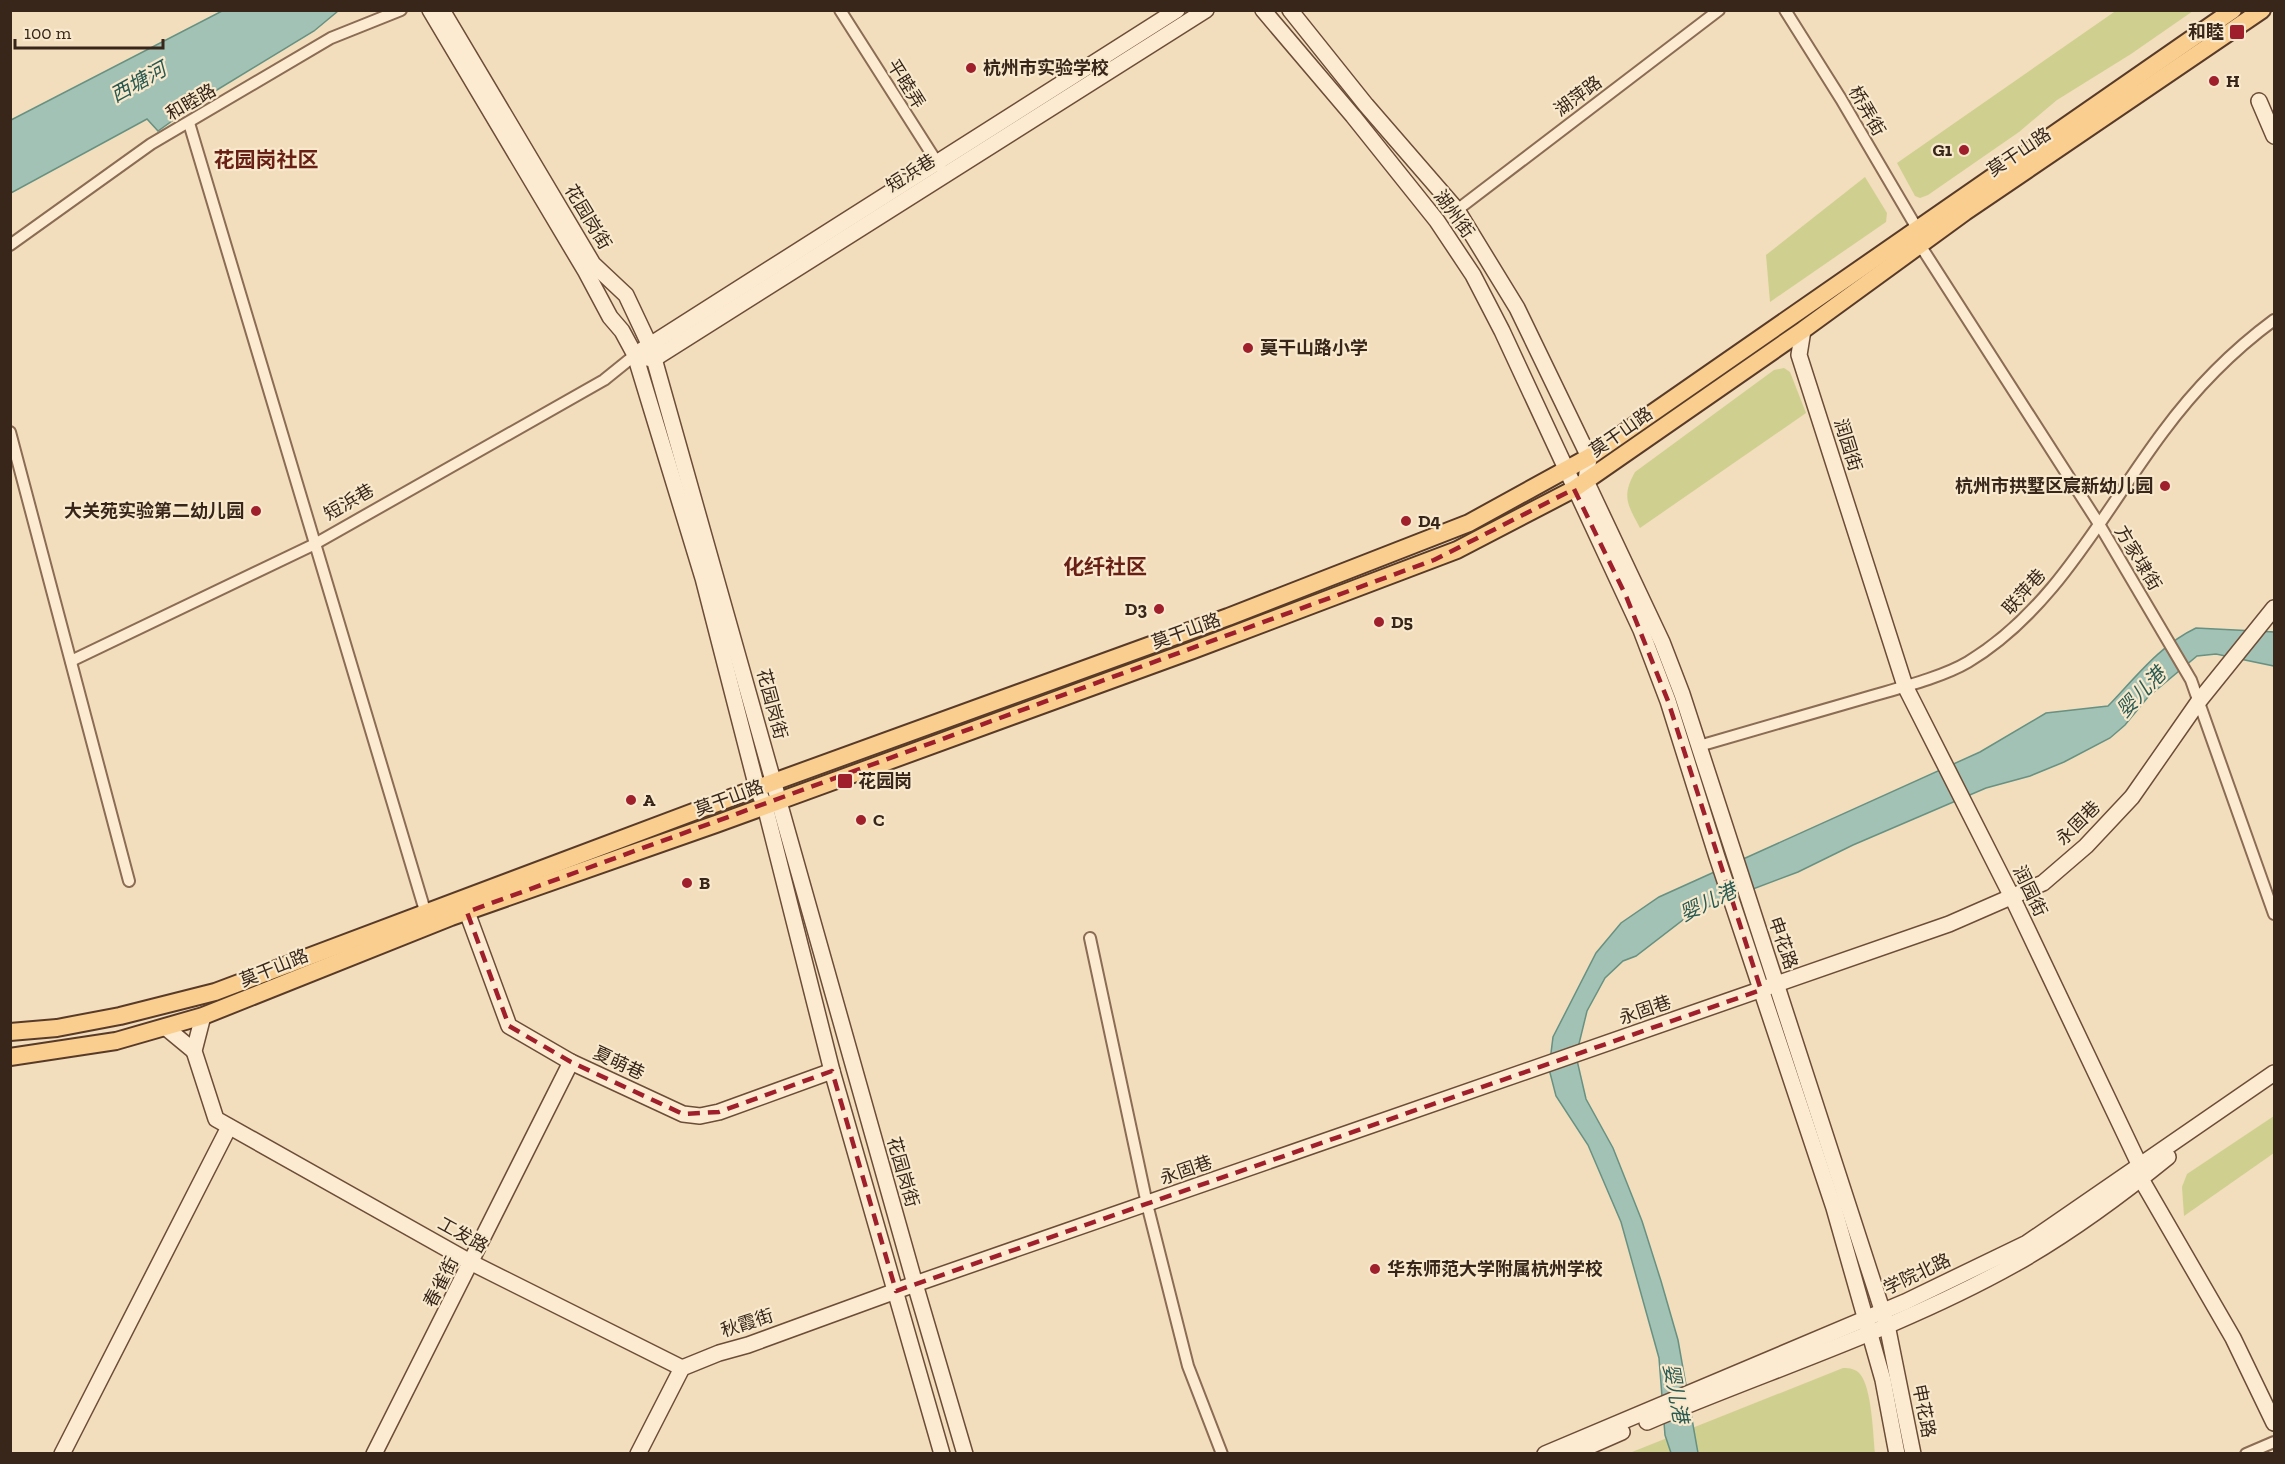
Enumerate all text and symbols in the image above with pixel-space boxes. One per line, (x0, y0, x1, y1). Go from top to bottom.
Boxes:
scale bar (15, 12, 164, 50)
place label: 和睦 (2188, 21, 2224, 43)
text: 100 m (24, 22, 72, 44)
marker: 和睦 (2228, 23, 2246, 41)
water label: 西塘河 (106, 55, 174, 107)
street label: 平睦弄 (882, 55, 930, 113)
place label: 杭州市实验学校 (983, 57, 1109, 79)
marker: 杭州市实验学校 (964, 61, 978, 75)
place label: H (2226, 70, 2240, 92)
street label: 湖萍路 (1550, 71, 1606, 121)
marker: H (2207, 74, 2221, 88)
street label: 和睦路 (162, 79, 220, 125)
street label: 桥弄街 (1844, 82, 1890, 140)
street label: 莫干山路 (1983, 123, 2055, 181)
place label: G1 (1932, 139, 1952, 161)
marker: G1 (1957, 143, 1971, 157)
district label: 花园岗社区 (214, 147, 319, 172)
street label: 短浜巷 (882, 149, 940, 197)
street label: 花园岗街 (560, 180, 616, 254)
street label: 湖州街 (1429, 186, 1479, 242)
place label: 莫干山路小学 (1260, 337, 1368, 359)
marker: 莫干山路小学 (1241, 341, 1255, 355)
street label: 莫干山路 (1585, 402, 1657, 462)
street label: 润园街 (1830, 416, 1866, 474)
place label: 杭州市拱墅区宸新幼儿园 (1955, 475, 2153, 497)
street label: 短浜巷 (320, 479, 378, 525)
marker: 杭州市拱墅区宸新幼儿园 (2158, 479, 2172, 493)
place label: 大关苑实验第二幼儿园 (64, 500, 244, 522)
marker: 大关苑实验第二幼儿园 (249, 504, 263, 518)
place label: D4 (1418, 510, 1441, 532)
marker: D4 (1399, 514, 1413, 528)
street label: 方家埭街 (2110, 521, 2166, 595)
district label: 化纤社区 (1063, 554, 1147, 579)
street label: 联萍巷 (1998, 565, 2050, 619)
place label: D3 (1125, 598, 1147, 620)
marker: D3 (1152, 602, 1166, 616)
street label: 莫干山路 (1148, 608, 1224, 654)
place label: D5 (1391, 611, 1413, 633)
marker: D5 (1372, 615, 1386, 629)
water label: 婴儿港 (2112, 660, 2173, 722)
street label: 花园岗街 (752, 666, 792, 742)
place label: 花园岗 (858, 770, 912, 792)
marker: 花园岗 (836, 772, 854, 790)
street label: 莫干山路 (691, 775, 767, 821)
place label: A (643, 789, 656, 811)
marker: A (624, 793, 638, 807)
street label: 永固巷 (2051, 796, 2105, 850)
place label: C (873, 809, 885, 831)
marker: C (854, 813, 868, 827)
street label: 润园街 (2008, 862, 2052, 920)
place label: B (699, 872, 710, 894)
marker: B (680, 876, 694, 890)
water label: 婴儿港 (1676, 877, 1743, 926)
street label: 申花路 (1764, 914, 1802, 972)
street label: 莫干山路 (237, 944, 311, 992)
street label: 永固巷 (1616, 991, 1674, 1029)
street label: 夏萌巷 (590, 1042, 648, 1084)
street label: 花园岗街 (883, 1134, 923, 1210)
street label: 永固巷 (1157, 1151, 1215, 1189)
street label: 工发路 (434, 1212, 492, 1258)
street label: 学院北路 (1880, 1249, 1954, 1299)
street label: 春雀街 (419, 1253, 463, 1311)
place label: 华东师范大学附属杭州学校 (1387, 1258, 1603, 1280)
marker: 华东师范大学附属杭州学校 (1368, 1262, 1382, 1276)
street label: 秋霞街 (718, 1304, 776, 1342)
water label: 婴儿港 (1658, 1361, 1694, 1428)
street label: 申花路 (1908, 1382, 1940, 1440)

